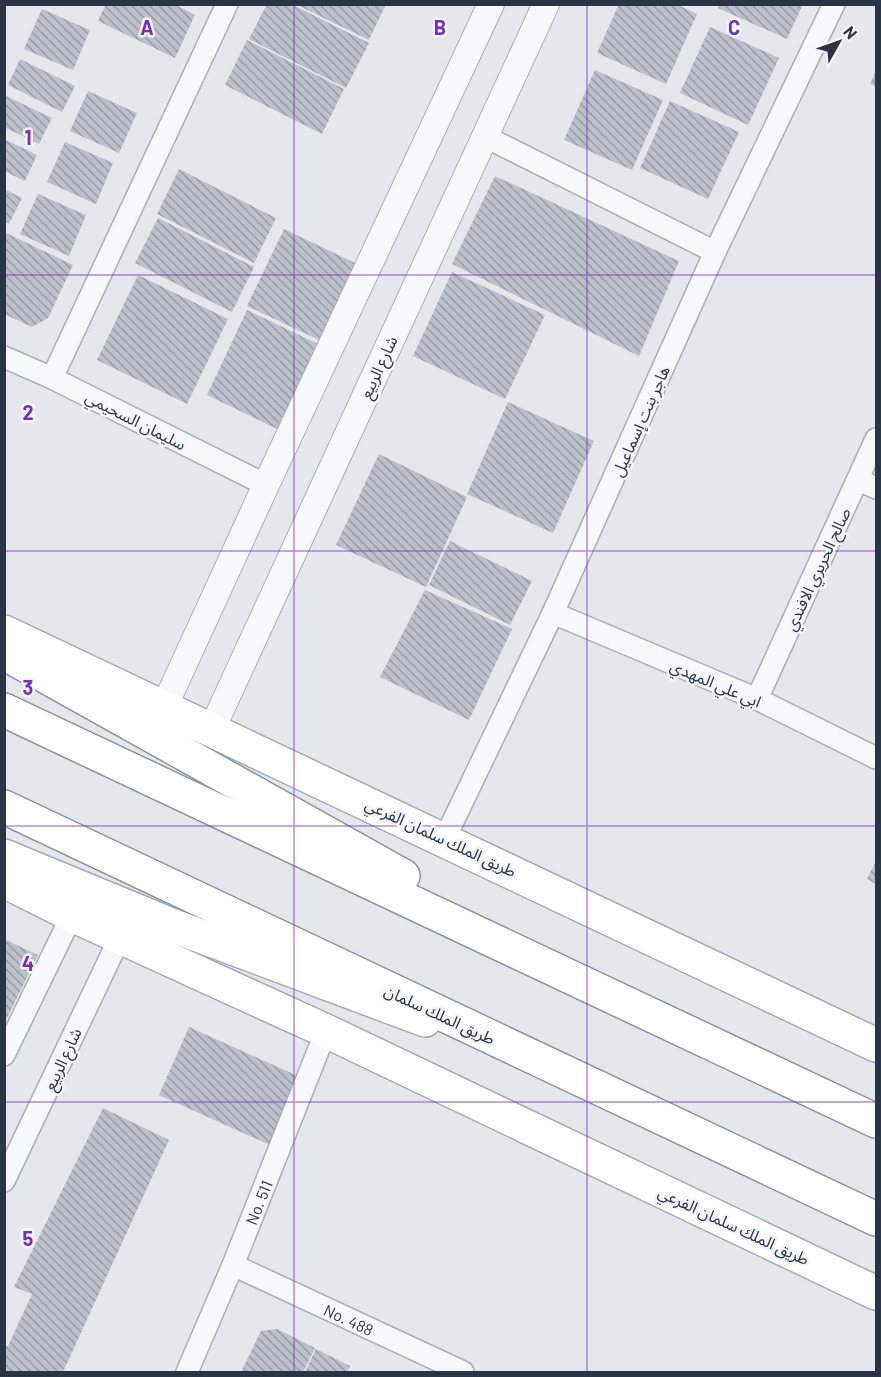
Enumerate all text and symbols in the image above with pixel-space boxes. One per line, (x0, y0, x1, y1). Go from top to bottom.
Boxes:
north arrow (809, 12, 869, 72)
text: A (140, 15, 154, 39)
text: B (434, 15, 446, 39)
text: C (728, 15, 740, 39)
text: N (840, 22, 862, 42)
text: 1 (24, 125, 32, 149)
street label: شارع الربيع (355, 333, 404, 403)
street label: هاجر بنت إسماعيل (607, 363, 675, 480)
street label: سليمان السحيمي (81, 387, 189, 457)
text: 2 (22, 400, 34, 424)
street label: صالح الحريري الافندي (780, 504, 858, 635)
street label: ابي علي المهدي (666, 655, 764, 714)
text: 3 (23, 675, 33, 699)
street label: طريق الملك سلمان الفرعي (361, 794, 520, 884)
text: 4 (22, 951, 34, 975)
street label: طريق الملك سلمان (381, 980, 498, 1050)
street label: شارع الربيع (39, 1025, 88, 1095)
street label: No. 511 (241, 1177, 275, 1227)
street label: طريق الملك سلمان الفرعي (654, 1182, 813, 1272)
text: 5 (23, 1226, 34, 1250)
street label: No. 488 (321, 1299, 377, 1339)

